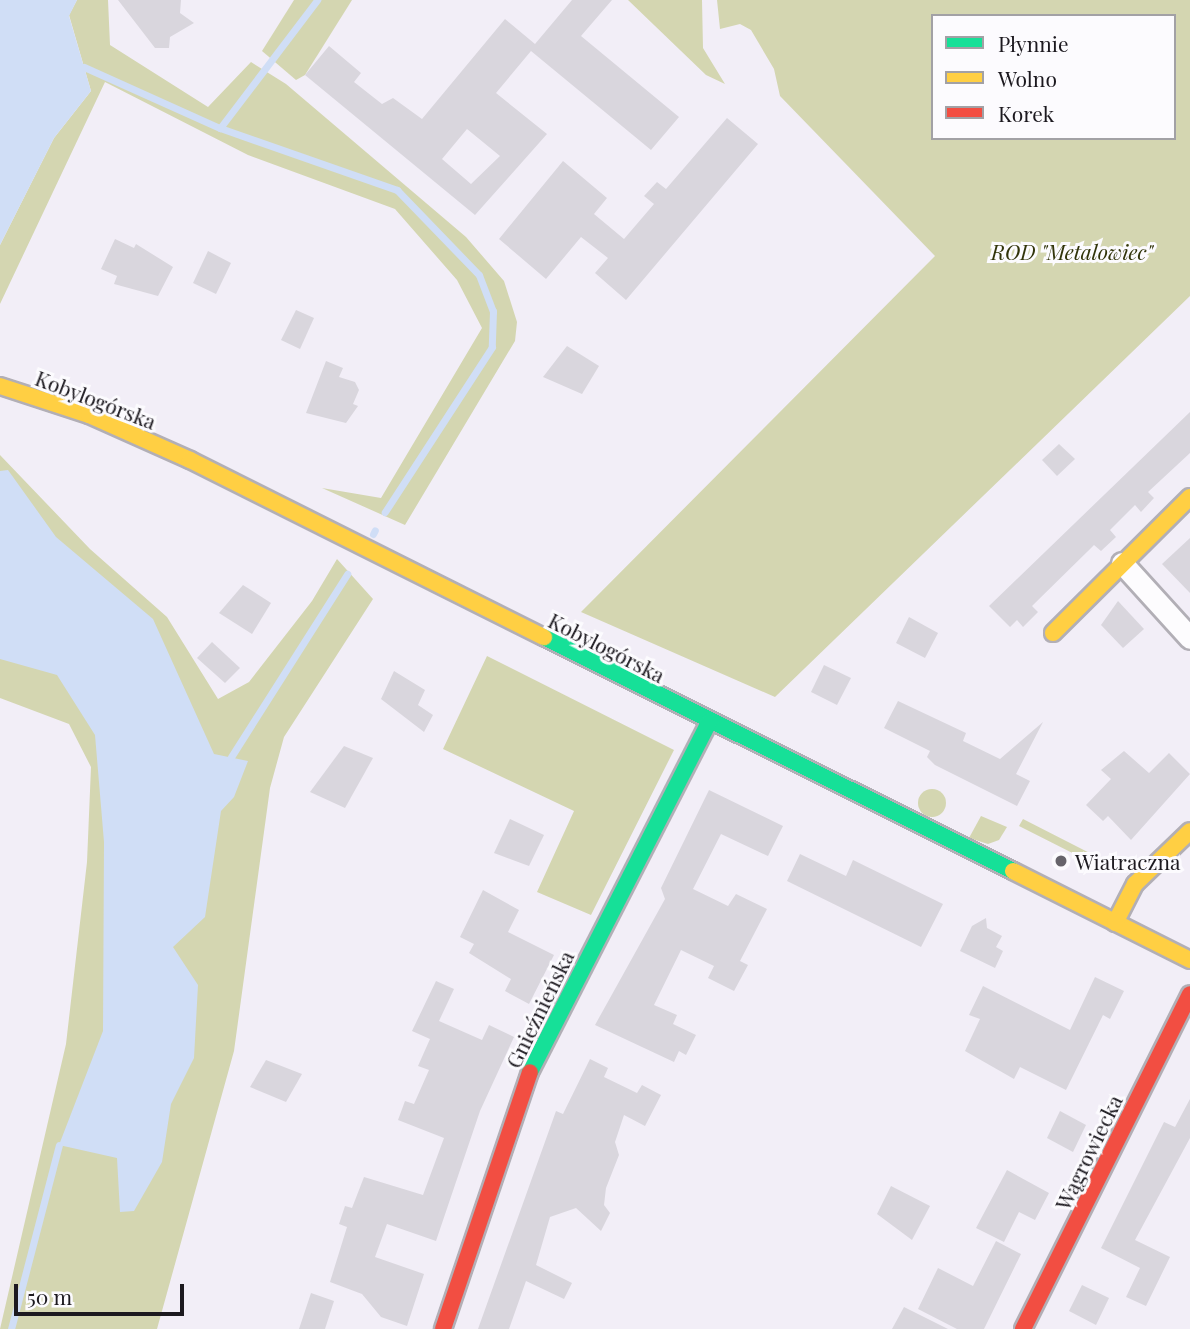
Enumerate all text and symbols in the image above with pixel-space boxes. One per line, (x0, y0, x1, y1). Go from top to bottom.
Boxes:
legend (931, 14, 1176, 140)
text: Płynnie (998, 29, 1069, 57)
text: Wolno (998, 64, 1057, 92)
text: Korek (998, 99, 1054, 127)
park label: ROD "Metalowiec" (991, 238, 1153, 264)
street label: Kobylogórska (32, 364, 160, 434)
street label: Kobylogórska (545, 607, 669, 687)
place label: Wiatraczna (1075, 848, 1181, 874)
marker: Wiatraczna (1053, 853, 1069, 869)
street label: Gnieźnieńska (500, 946, 578, 1072)
street label: Wągrowiecka (1049, 1090, 1127, 1214)
scale bar (18, 1270, 187, 1314)
text: 50 m (27, 1282, 72, 1310)

